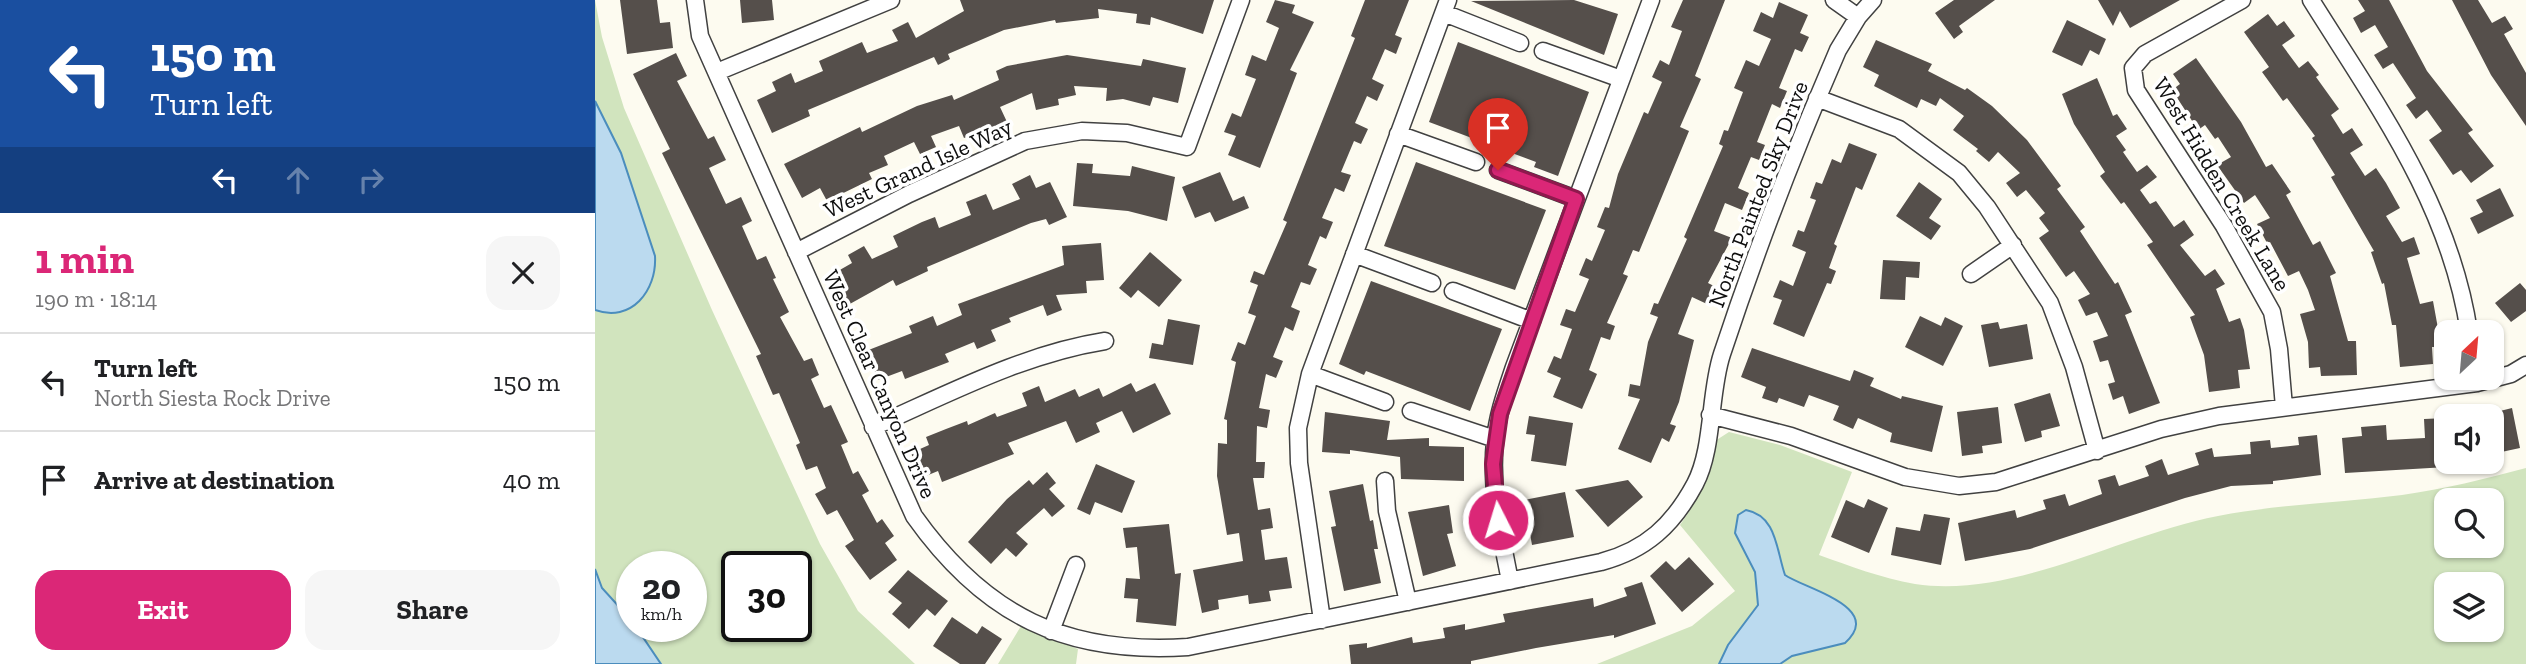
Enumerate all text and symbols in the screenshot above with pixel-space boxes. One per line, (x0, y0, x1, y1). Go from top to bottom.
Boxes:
text: 150 m (150, 25, 276, 84)
icon: left (35, 28, 126, 119)
street label: West Hidden Creek Lane (2147, 72, 2297, 296)
street label: North Painted Sky Drive (1702, 77, 1814, 311)
text: Turn left (150, 85, 272, 123)
pin (1468, 98, 1528, 170)
icon: arrive (1479, 109, 1517, 147)
street label: West Grand Isle Way (819, 112, 1017, 224)
icon: left (206, 161, 244, 199)
icon: ahead (279, 161, 317, 199)
icon: right (352, 161, 390, 199)
text: 1 min (35, 233, 134, 284)
button: close (486, 236, 560, 310)
street label: West Clear Canyon Drive (817, 266, 943, 502)
text: 190 m · 18:14 (35, 285, 158, 313)
north arrow (2434, 320, 2504, 390)
map controls (2434, 320, 2504, 642)
text: Turn left (94, 352, 197, 384)
icon: left (35, 363, 73, 401)
text: 150 m (493, 366, 560, 398)
text: North Siesta Rock Drive (94, 384, 330, 412)
button: sound (2434, 404, 2504, 474)
icon: arrive (35, 461, 73, 499)
text: Arrive at destination (94, 464, 334, 496)
text: 40 m (503, 464, 560, 496)
position arrow (1461, 483, 1535, 557)
button: search (2434, 488, 2504, 558)
speed limit sign: 30 (721, 551, 812, 642)
text: 20 (642, 566, 681, 608)
button: Exit (35, 570, 291, 650)
button: Share (305, 570, 560, 650)
button: layers (2434, 572, 2504, 642)
text: km/h (641, 603, 682, 625)

